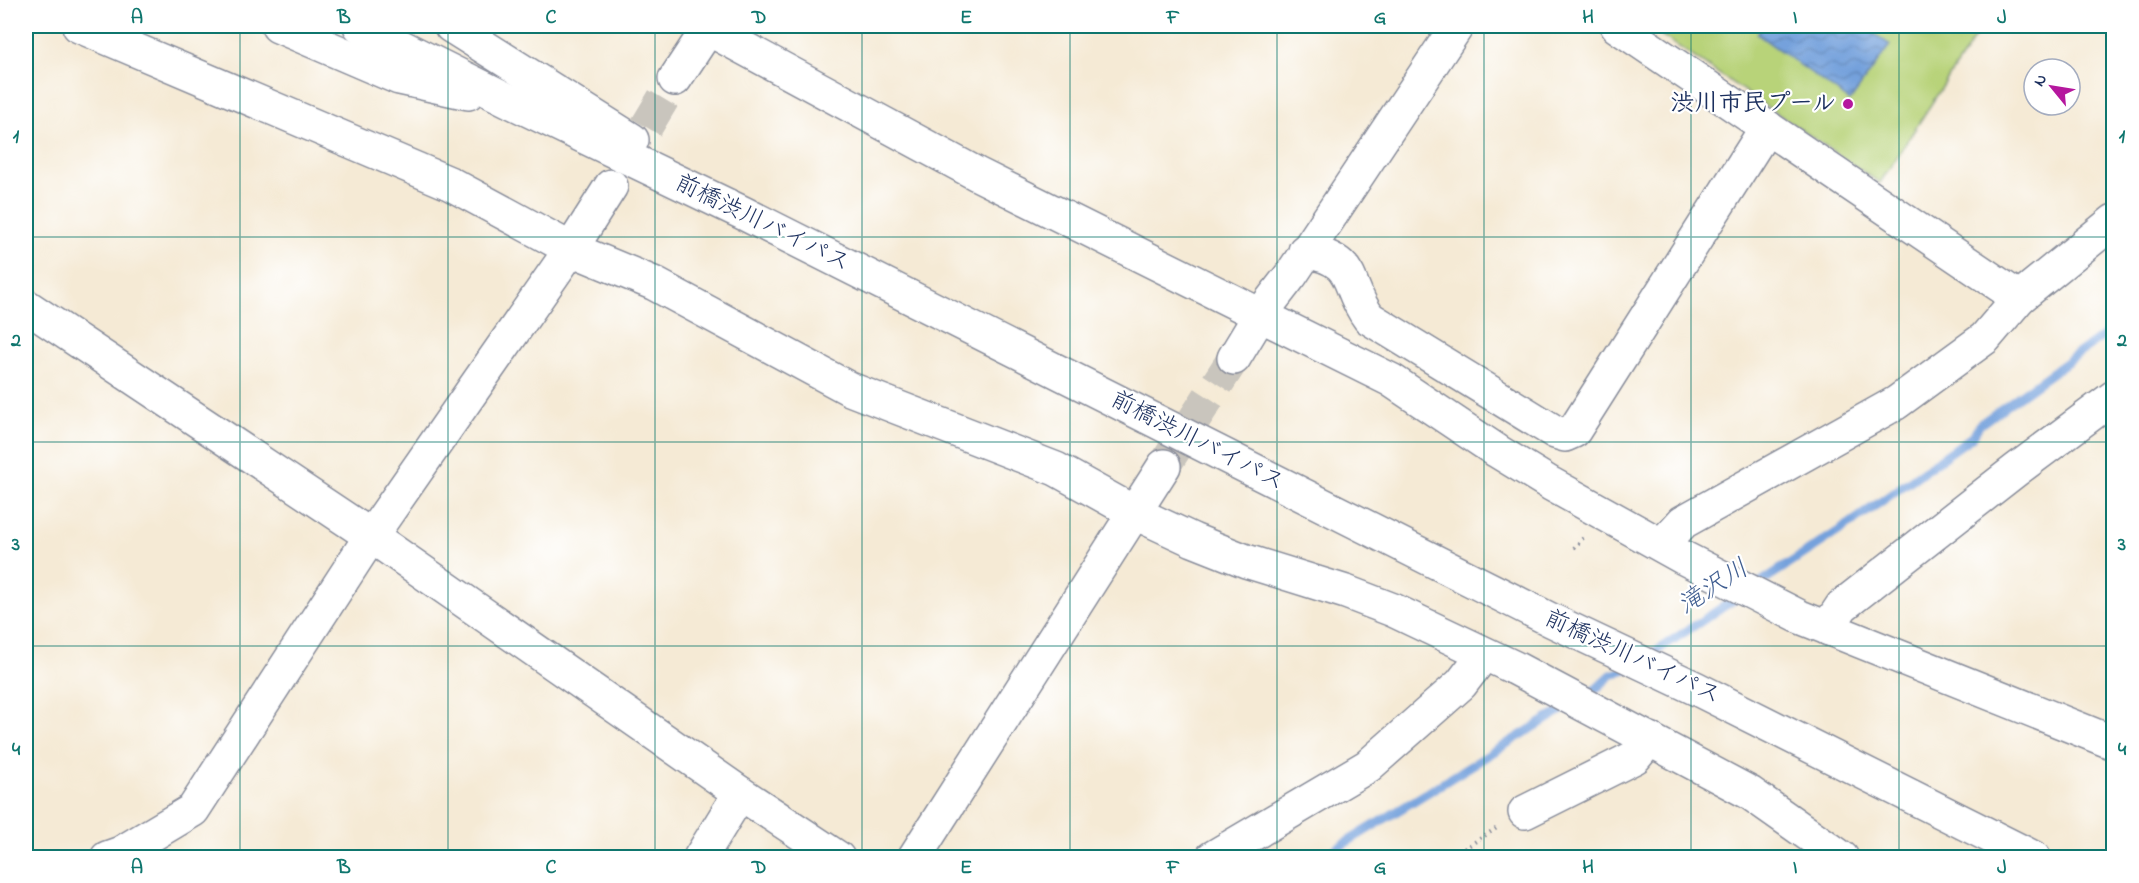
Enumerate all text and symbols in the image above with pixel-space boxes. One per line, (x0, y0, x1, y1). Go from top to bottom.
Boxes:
text: A (131, 4, 143, 33)
text: B (336, 4, 351, 33)
text: C (546, 4, 557, 33)
text: D (751, 4, 766, 33)
text: E (960, 4, 972, 33)
text: F (1166, 4, 1180, 33)
text: G (1374, 4, 1387, 33)
text: H (1582, 4, 1594, 33)
text: I (1793, 4, 1798, 33)
text: J (1997, 4, 2007, 33)
north arrow (2022, 57, 2082, 117)
text: N (2028, 70, 2054, 91)
place label: 渋川市民プール (1670, 87, 1836, 122)
marker: 渋川市民プール (1841, 97, 1855, 111)
text: 1 (13, 123, 20, 152)
text: 1 (2119, 123, 2126, 152)
street label: 前橋渋川バイパス (668, 166, 856, 282)
text: 2 (10, 327, 21, 356)
text: 2 (2116, 327, 2127, 356)
street label: 前橋渋川バイパス (1104, 383, 1290, 501)
text: 3 (11, 531, 20, 560)
text: 3 (2117, 531, 2126, 560)
water label: 滝沢川 (1671, 551, 1757, 625)
street label: 前橋渋川バイパス (1538, 602, 1726, 714)
text: 4 (12, 736, 21, 765)
text: 4 (2118, 736, 2127, 765)
text: A (131, 854, 143, 883)
text: B (336, 854, 351, 883)
text: C (546, 854, 557, 883)
text: D (751, 854, 766, 883)
text: E (960, 854, 972, 883)
text: F (1166, 854, 1180, 883)
text: G (1374, 854, 1387, 883)
text: H (1582, 854, 1594, 883)
text: I (1793, 854, 1798, 883)
text: J (1997, 854, 2007, 883)

